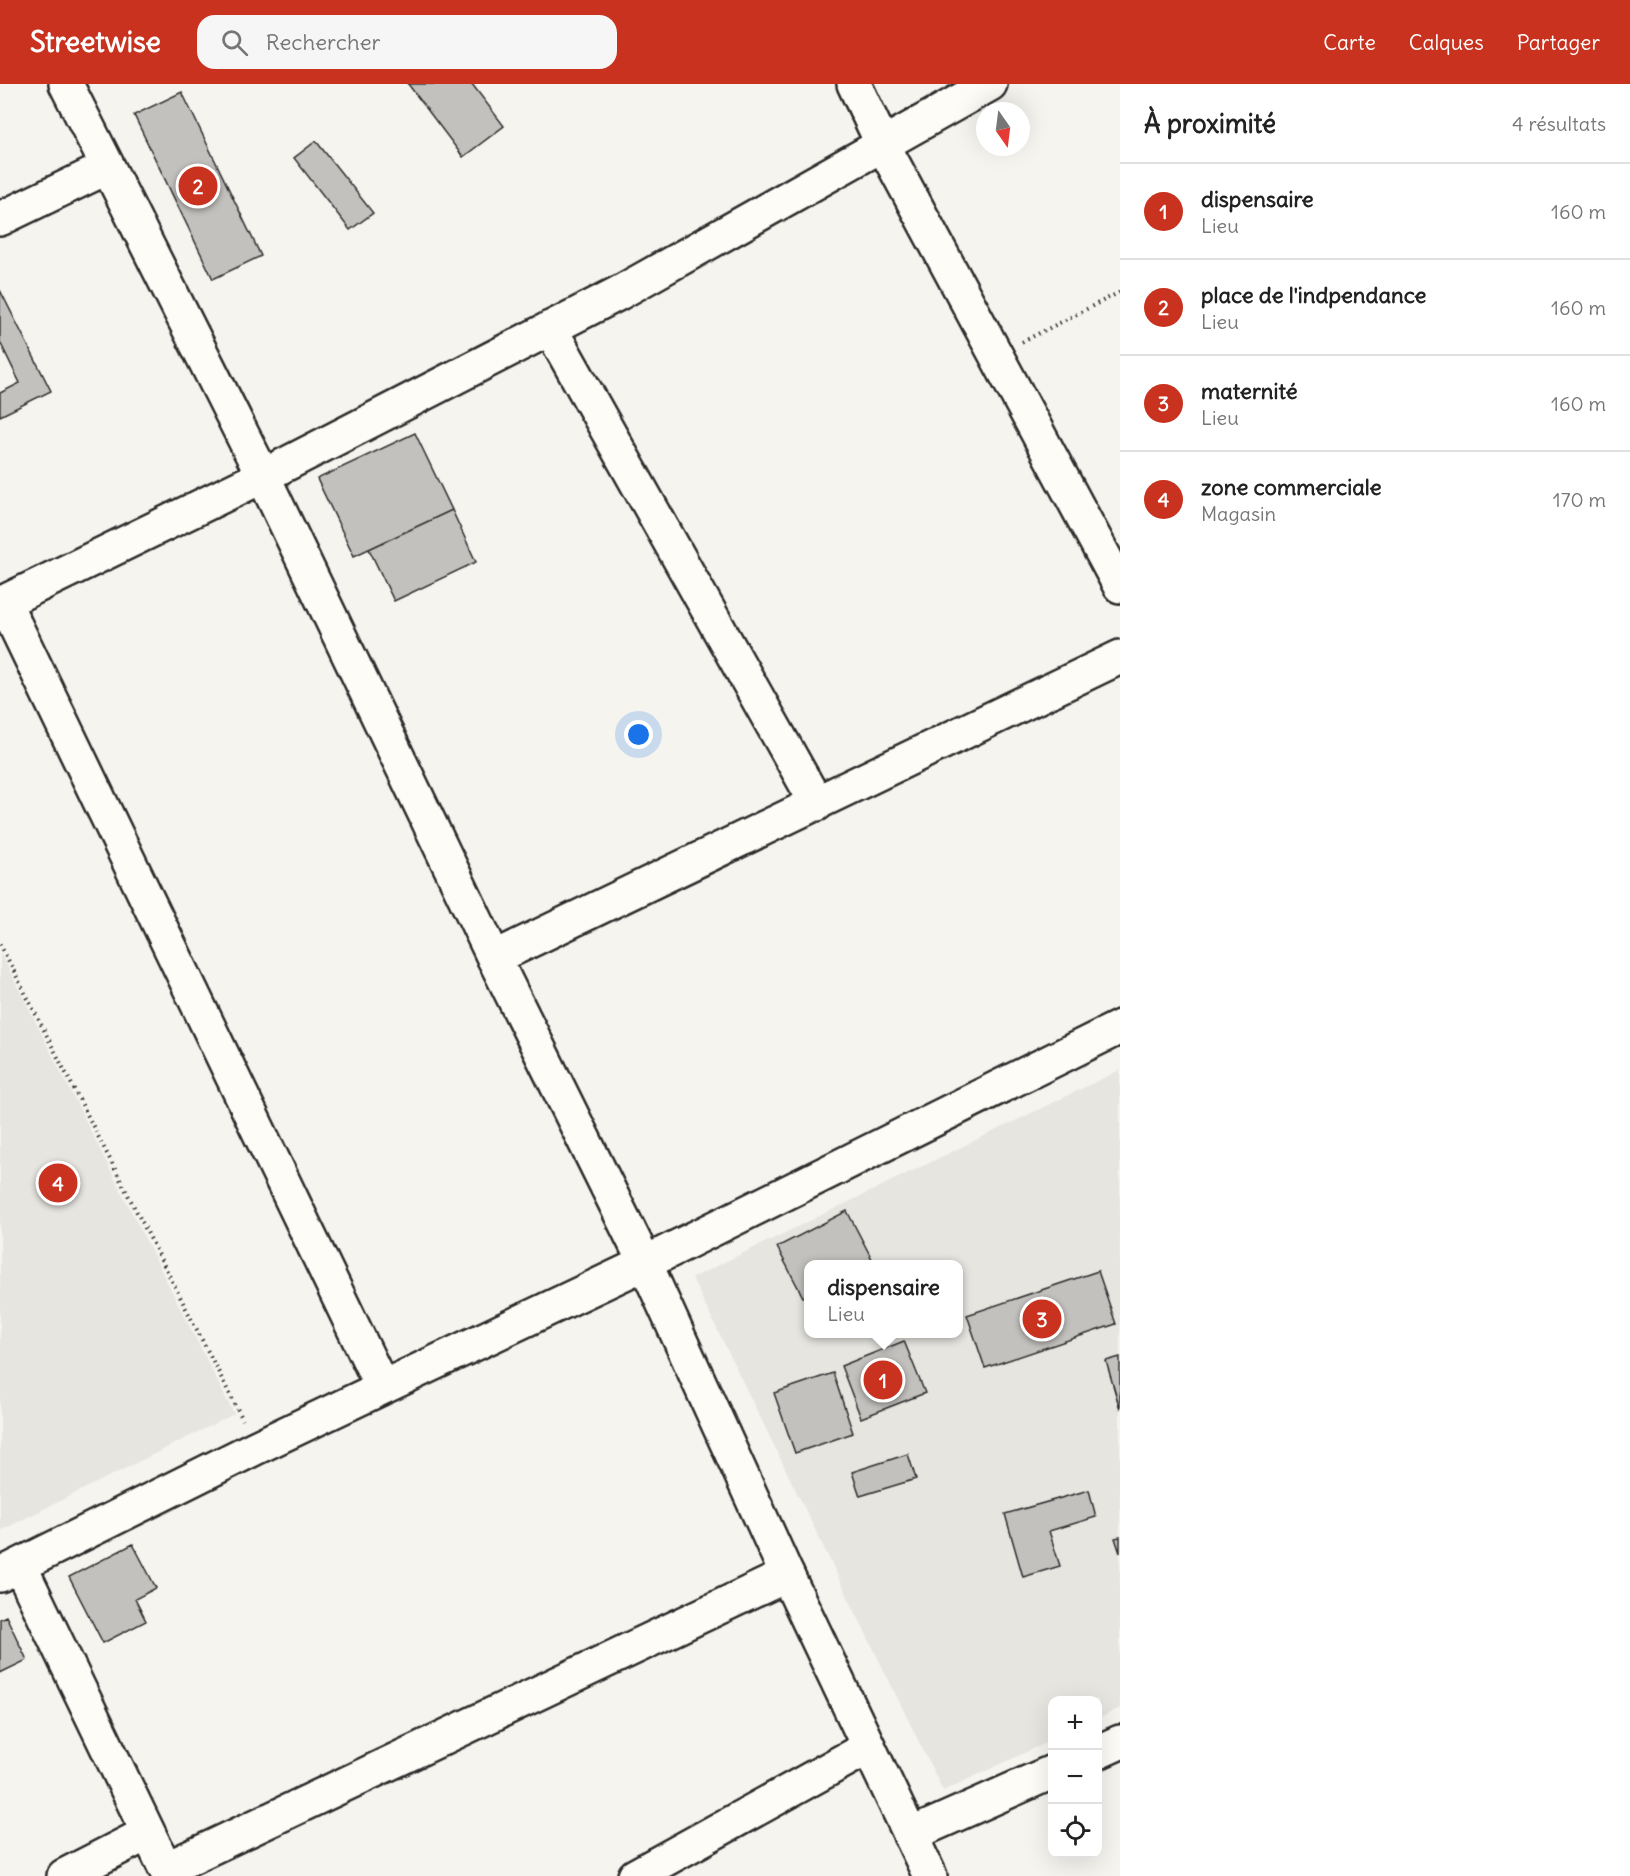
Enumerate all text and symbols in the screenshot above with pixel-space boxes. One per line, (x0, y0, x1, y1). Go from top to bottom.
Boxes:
search box (197, 15, 617, 69)
text: Streetwise (30, 24, 161, 60)
icon: search (218, 26, 251, 59)
text: Rechercher (266, 28, 381, 56)
text: Carte (1323, 29, 1376, 56)
text: Calques (1409, 29, 1484, 56)
text: Partager (1517, 29, 1600, 56)
north arrow (976, 102, 1030, 156)
text: À proximité (1144, 107, 1276, 140)
text: 4 résultats (1512, 111, 1606, 136)
pin: 2 (178, 164, 218, 208)
text: dispensaire (1201, 185, 1314, 213)
text: 1 (1160, 199, 1167, 224)
text: 160 m (1551, 199, 1606, 224)
text: Lieu (1201, 213, 1239, 238)
text: place de l'indpendance (1201, 281, 1426, 309)
text: 2 (1158, 295, 1169, 320)
text: 160 m (1551, 295, 1606, 320)
text: Lieu (1201, 309, 1239, 334)
text: maternité (1201, 377, 1298, 405)
text: 3 (1158, 391, 1169, 416)
text: 160 m (1551, 391, 1606, 416)
text: Lieu (1201, 405, 1239, 430)
text: zone commerciale (1201, 473, 1382, 501)
text: 4 (1158, 487, 1169, 512)
text: 170 m (1553, 487, 1606, 512)
text: Magasin (1201, 501, 1276, 526)
your location (624, 720, 653, 749)
pin: 4 (38, 1160, 78, 1206)
popup (804, 1260, 963, 1338)
text: dispensaire (827, 1273, 940, 1301)
pin: 3 (1022, 1296, 1062, 1342)
text: Lieu (827, 1301, 865, 1326)
pin: 1 (864, 1358, 902, 1402)
map controls (1048, 1696, 1102, 1858)
button: + (1048, 1696, 1102, 1750)
button: − (1048, 1750, 1102, 1804)
button: locate (1048, 1804, 1102, 1858)

